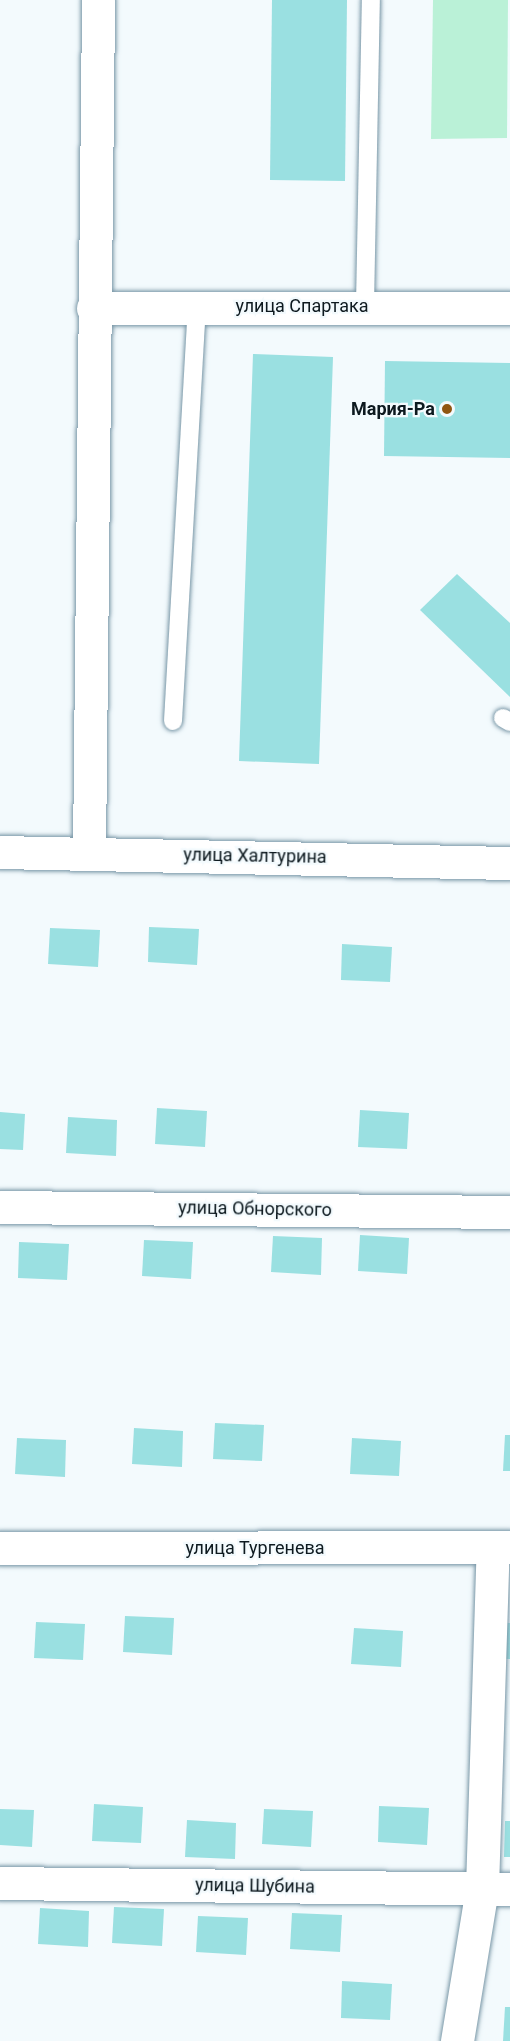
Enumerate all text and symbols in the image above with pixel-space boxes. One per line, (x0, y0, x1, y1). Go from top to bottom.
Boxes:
street label: улица Спартака (235, 295, 369, 317)
place label: Мария-Ра (351, 398, 435, 420)
marker: Мария-Ра (440, 402, 454, 416)
street label: улица Халтурина (183, 844, 327, 868)
street label: улица Обнорского (178, 1197, 332, 1221)
street label: улица Тургенева (185, 1537, 325, 1559)
street label: улица Шубина (195, 1874, 315, 1898)

